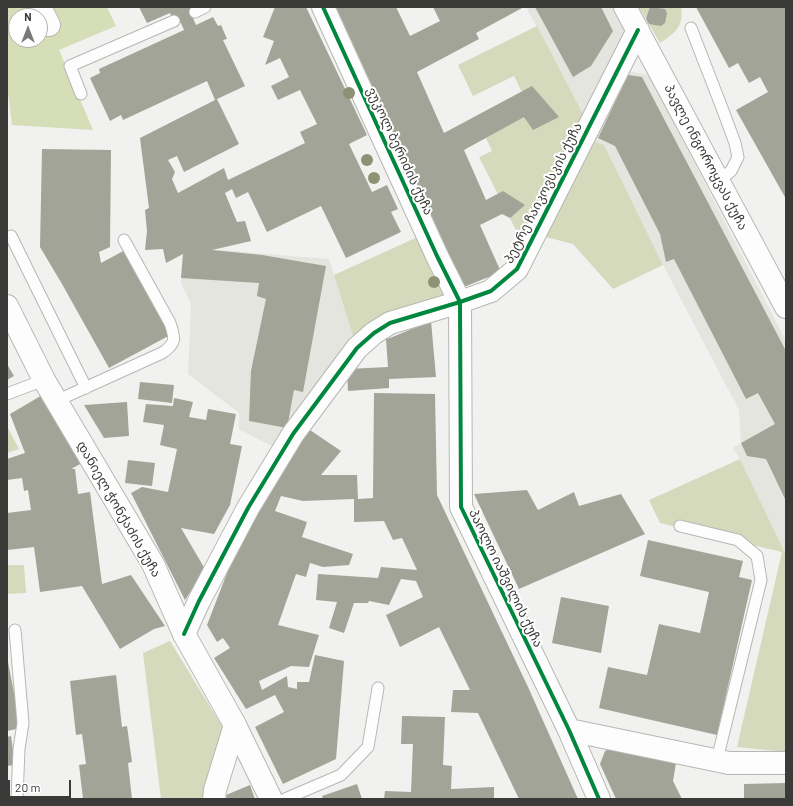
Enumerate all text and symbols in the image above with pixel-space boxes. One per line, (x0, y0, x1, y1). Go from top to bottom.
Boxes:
north arrow (8, 8, 48, 48)
text: N (24, 10, 32, 23)
street label: პავლე ინგოროყვას ქუჩა (661, 81, 751, 233)
street label: ვუკოლ ბერიძის ქუჩა (363, 85, 437, 217)
street label: პეტრე ჩაიკოვსკის ქუჩა (501, 120, 585, 266)
street label: დანიელ ჭონქაძის ქუჩა (74, 438, 164, 580)
street label: პაოლო იაშვილის ქუჩა (466, 506, 546, 650)
scale bar (10, 772, 73, 798)
text: 20 m (15, 780, 41, 794)

